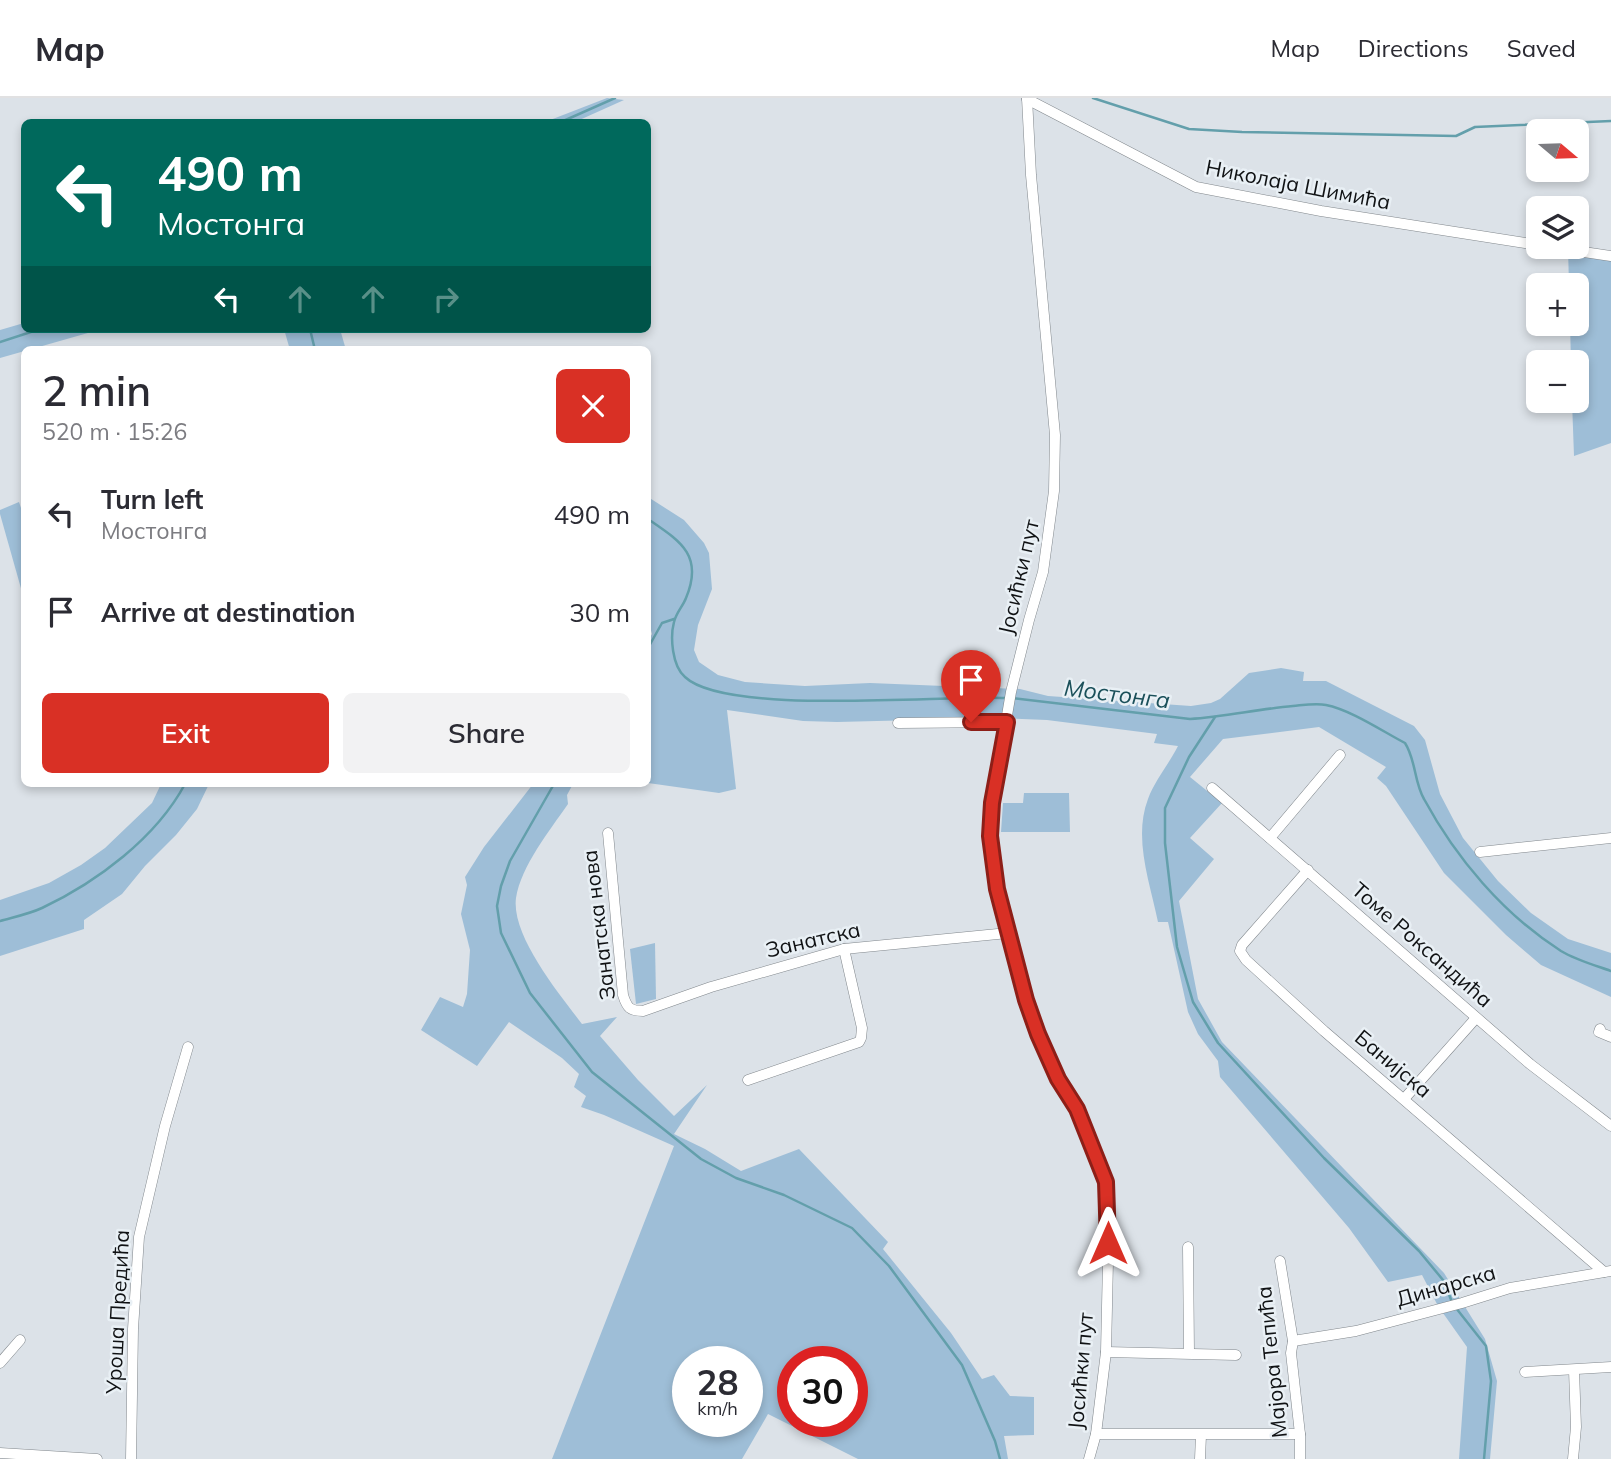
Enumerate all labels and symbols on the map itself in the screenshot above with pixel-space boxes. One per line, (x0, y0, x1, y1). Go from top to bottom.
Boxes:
north arrow (1526, 119, 1589, 182)
street label: Николаја Шимића (1204, 153, 1393, 215)
street label: Јосићки пут (992, 516, 1044, 637)
pin (941, 650, 1001, 722)
water label: Мостонга (1062, 673, 1172, 714)
street label: Занатска нова (576, 849, 620, 1002)
street label: Томе Роксандића (1347, 876, 1498, 1012)
street label: Занатска (763, 916, 863, 963)
street label: Банијска (1350, 1024, 1437, 1103)
position arrow (1071, 1206, 1145, 1280)
street label: Уроша Предића (100, 1229, 134, 1396)
street label: Динарска (1393, 1258, 1498, 1312)
street label: Мајора Тепића (1250, 1285, 1292, 1439)
street label: Јосићки пут (1062, 1311, 1098, 1431)
speed limit sign: 30 (777, 1346, 868, 1437)

